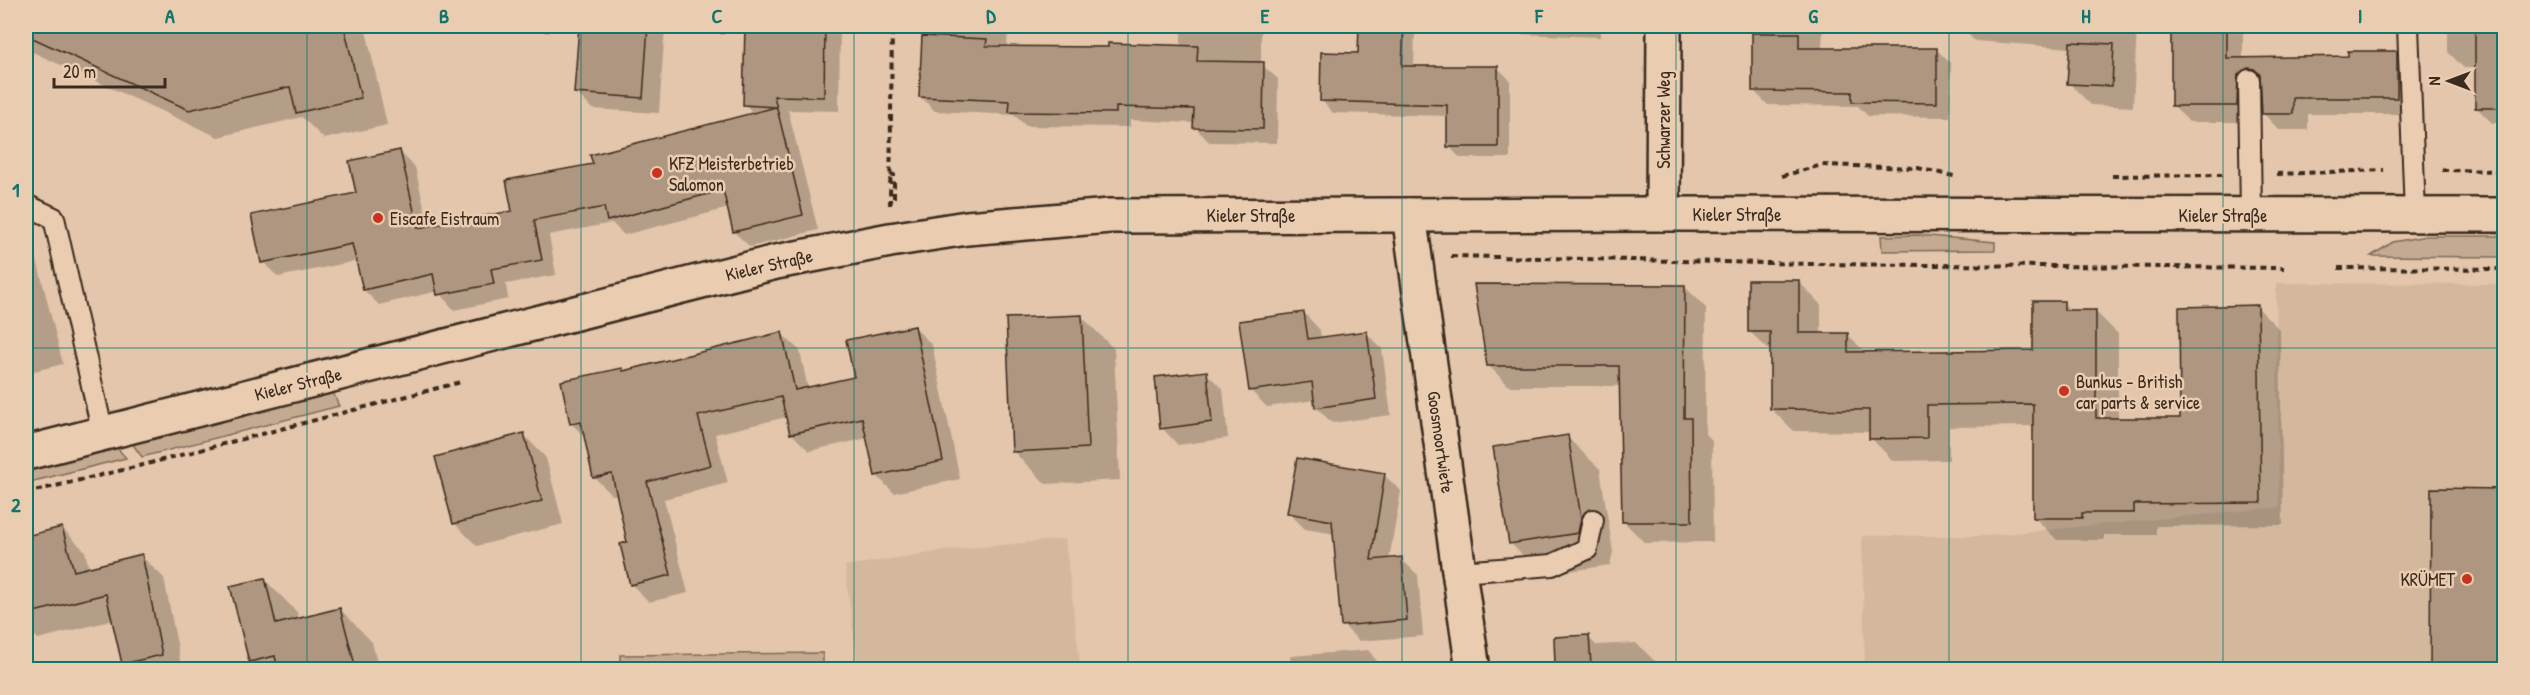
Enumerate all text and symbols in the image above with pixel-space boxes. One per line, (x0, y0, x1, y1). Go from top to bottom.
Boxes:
text: A (165, 2, 175, 29)
text: B (439, 2, 449, 29)
text: C (712, 2, 723, 29)
text: D (986, 2, 996, 29)
text: E (1261, 2, 1270, 29)
text: F (1534, 2, 1544, 29)
text: G (1808, 2, 1818, 29)
text: H (2081, 2, 2091, 29)
text: I (2358, 2, 2362, 29)
scale bar (54, 51, 165, 89)
north arrow (2419, 51, 2479, 111)
text: 20 m (63, 59, 96, 84)
street label: Schwarzer Weg (1651, 71, 1676, 169)
text: N (2423, 76, 2445, 85)
place label: KFZ Meisterbetrieb Salomon (669, 151, 794, 197)
marker: KFZ Meisterbetrieb Salomon (650, 166, 664, 180)
text: 1 (12, 176, 20, 203)
street label: Kieler Straße (1693, 202, 1781, 227)
street label: Kieler Straße (1207, 203, 1295, 228)
street label: Kieler Straße (2179, 203, 2267, 228)
place label: Eiscafe Eistraum (390, 206, 499, 231)
marker: Eiscafe Eistraum (371, 211, 385, 225)
street label: Kieler Straße (723, 243, 815, 287)
street label: Kieler Straße (252, 361, 344, 407)
place label: Bunkus - British car parts & service (2076, 369, 2200, 415)
marker: Bunkus - British car parts & service (2057, 384, 2071, 398)
street label: Goosmoortwiete (1421, 389, 1461, 495)
text: 2 (11, 491, 21, 518)
place label: KRÜMET (2400, 567, 2456, 592)
marker: KRÜMET (2460, 572, 2474, 586)

